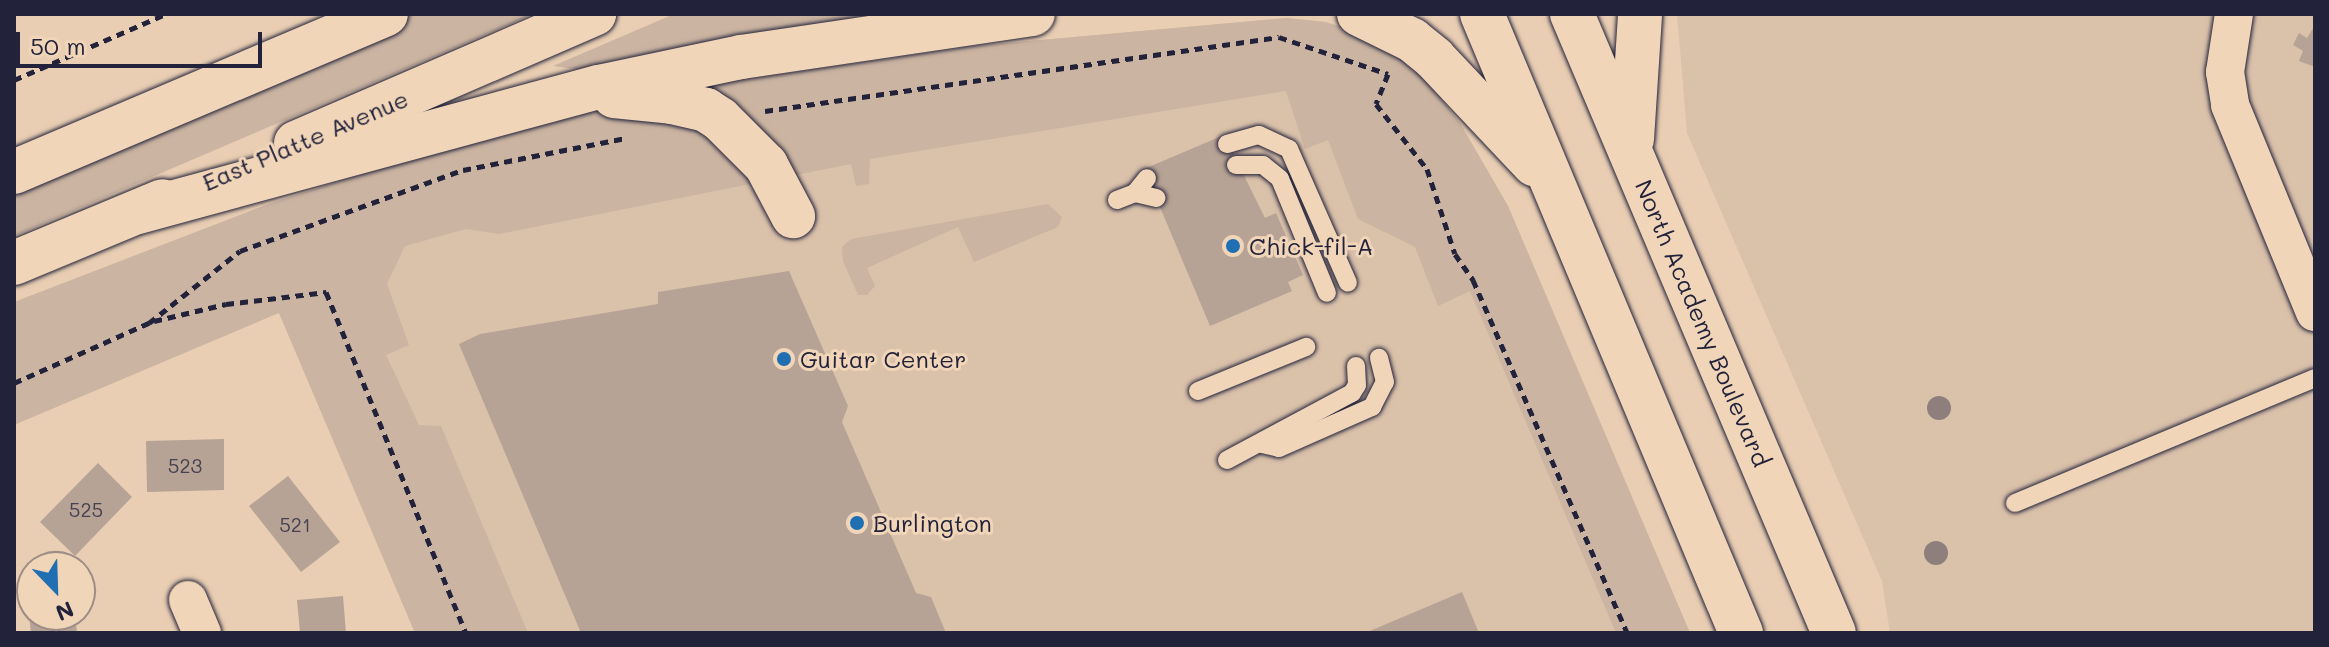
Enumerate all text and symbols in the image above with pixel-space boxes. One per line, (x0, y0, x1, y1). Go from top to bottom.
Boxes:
scale bar (20, 16, 266, 66)
text: 50 m (30, 30, 86, 61)
street label: East Platte Avenue (198, 84, 412, 196)
street label: North Academy Boulevard (1629, 175, 1777, 471)
place label: Chick-fil-A (1249, 232, 1373, 260)
marker: Chick-fil-A (1224, 237, 1242, 255)
place label: Guitar Center (800, 345, 966, 373)
marker: Guitar Center (775, 350, 793, 368)
house number: 523 (168, 453, 202, 477)
house number: 525 (69, 497, 103, 521)
place label: Burlington (873, 509, 992, 537)
house number: 521 (279, 512, 311, 536)
marker: Burlington (848, 514, 866, 532)
north arrow (16, 551, 96, 631)
text: N (51, 595, 78, 628)

